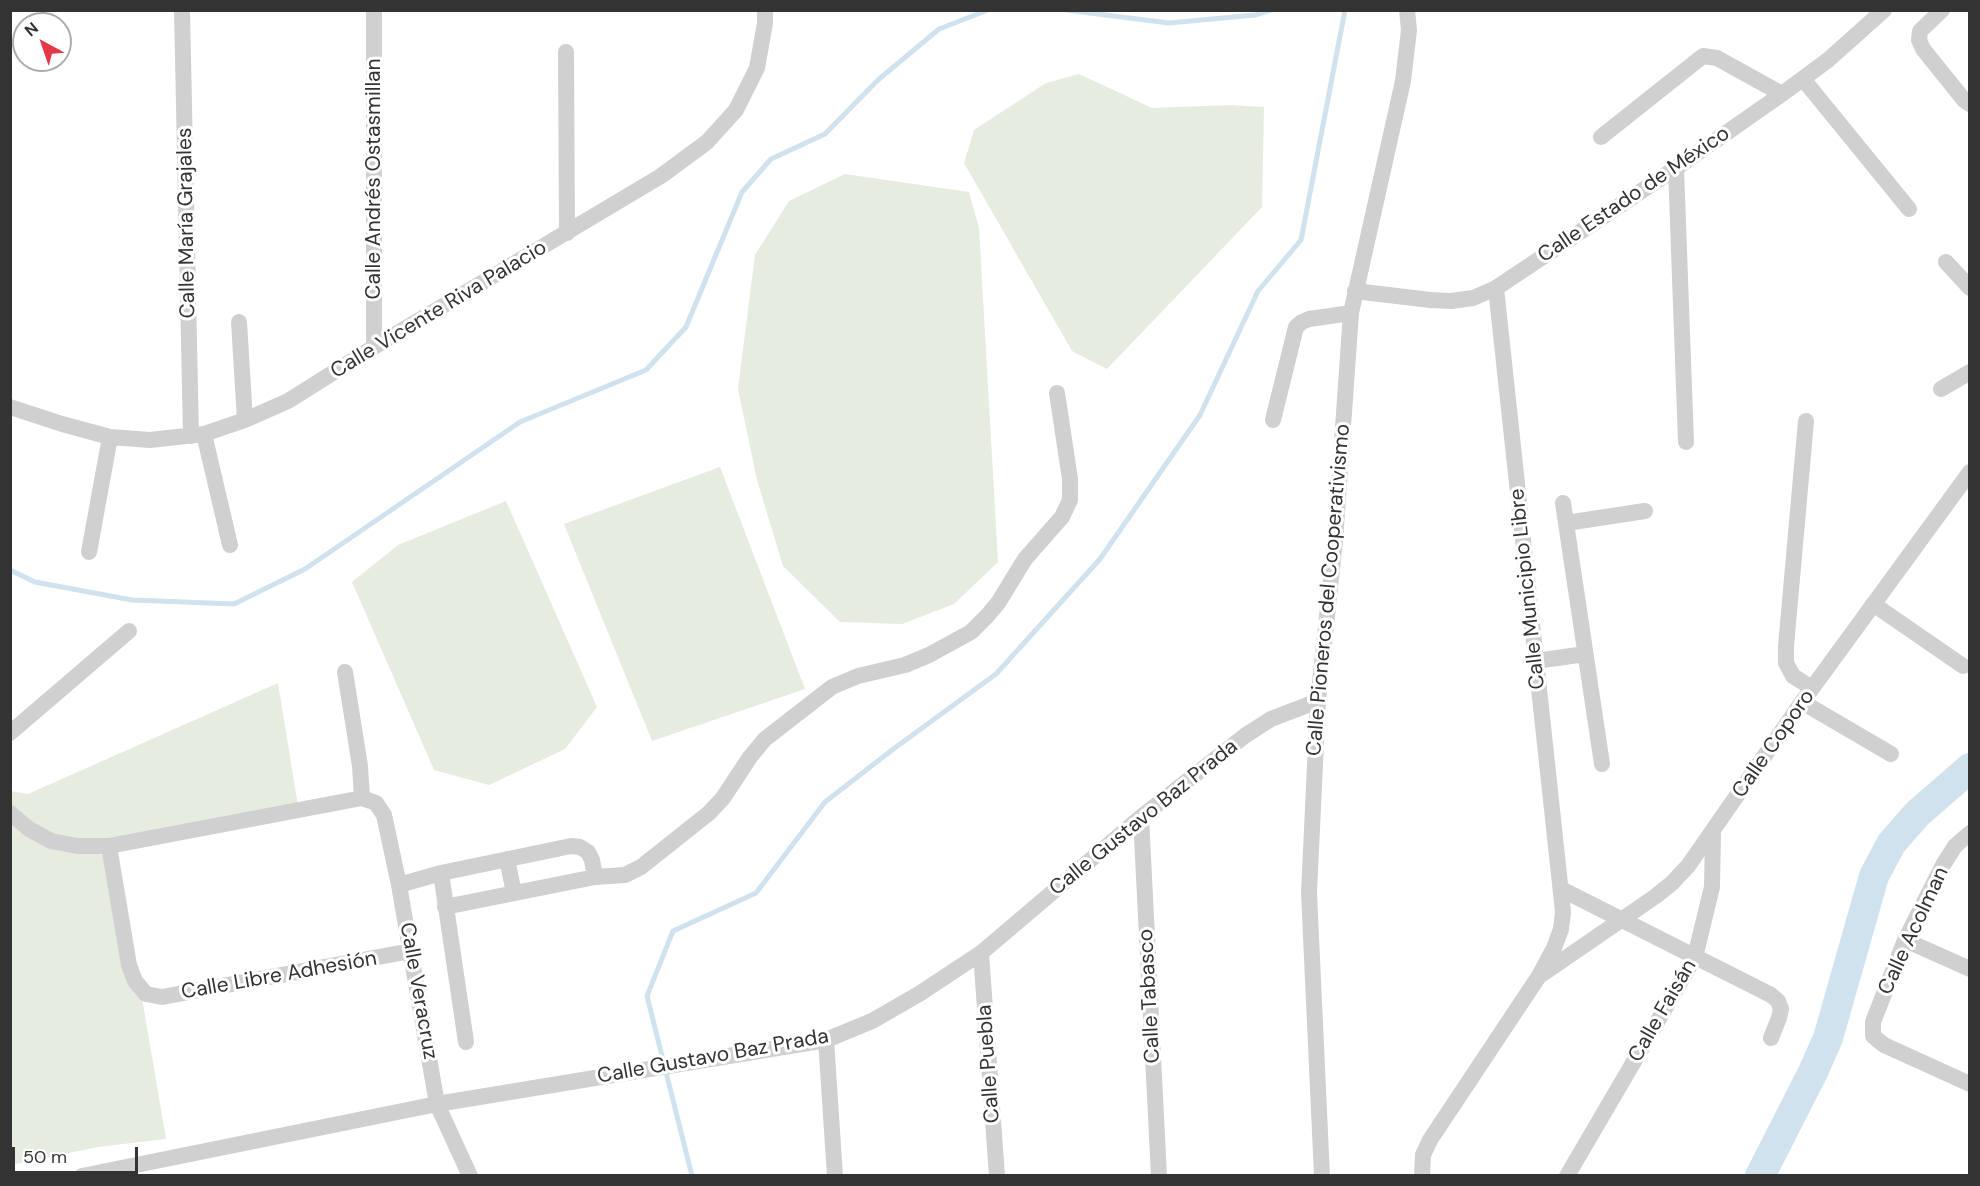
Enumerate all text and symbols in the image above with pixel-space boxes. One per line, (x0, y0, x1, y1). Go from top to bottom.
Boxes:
north arrow (12, 12, 72, 72)
text: N (20, 18, 43, 41)
street label: Calle Andrés Ostasmillan (361, 58, 387, 300)
street label: Calle Estado de México (1533, 121, 1735, 269)
street label: Calle María Grajales (173, 127, 201, 319)
street label: Calle Vicente Riva Palacio (326, 235, 552, 385)
street label: Calle Pioneros del Cooperativismo (1302, 423, 1356, 757)
street label: Calle Municipio Libre (1505, 487, 1551, 691)
street label: Calle Coporo (1727, 685, 1821, 803)
street label: Calle Gustavo Baz Prada (1045, 734, 1243, 902)
street label: Calle Acolman (1873, 863, 1955, 999)
street label: Calle Veracruz (394, 921, 442, 1061)
street label: Calle Tabasco (1134, 928, 1166, 1064)
street label: Calle Libre Adhesión (179, 946, 379, 1006)
street label: Calle Faisán (1623, 955, 1703, 1067)
street label: Calle Puebla (972, 1004, 1006, 1124)
street label: Calle Gustavo Baz Prada (595, 1024, 831, 1090)
scale bar (15, 1135, 141, 1173)
text: 50 m (23, 1145, 67, 1169)

